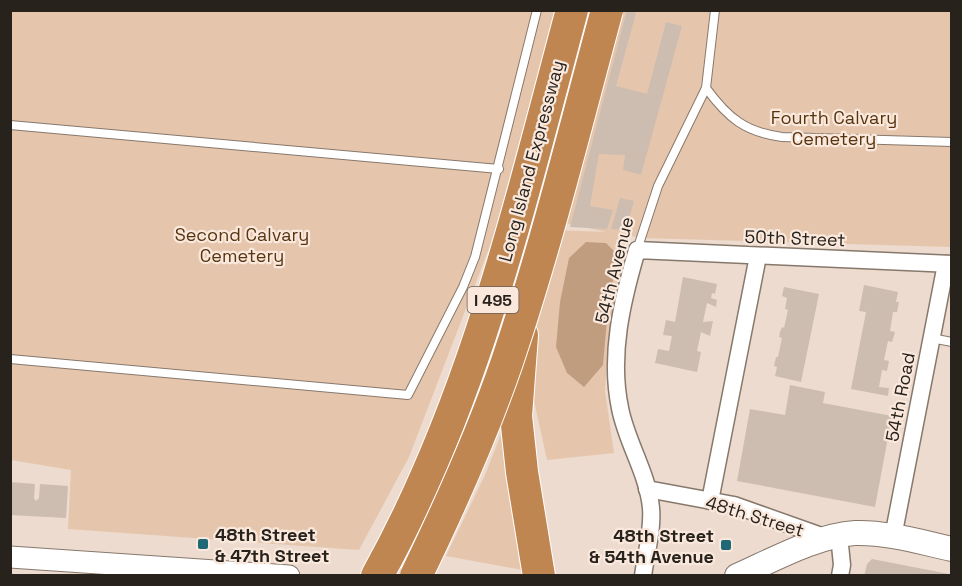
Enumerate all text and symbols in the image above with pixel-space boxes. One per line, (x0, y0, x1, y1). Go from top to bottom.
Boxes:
street label: Long Island Expressway (493, 58, 569, 264)
park label: Fourth Calvary Cemetery (771, 106, 897, 150)
street label: 54th Avenue (590, 214, 638, 326)
park label: Second Calvary Cemetery (175, 223, 309, 267)
street label: 50th Street (744, 225, 846, 251)
road number: I 495 (468, 287, 518, 313)
street label: 54th Road (880, 351, 920, 443)
street label: 48th Street (703, 490, 807, 542)
place label: 48th Street & 47th Street (215, 523, 329, 567)
place label: 48th Street & 54th Avenue (589, 524, 714, 568)
marker: 48th Street & 47th Street (196, 537, 210, 551)
marker: 48th Street & 54th Avenue (719, 538, 733, 552)

